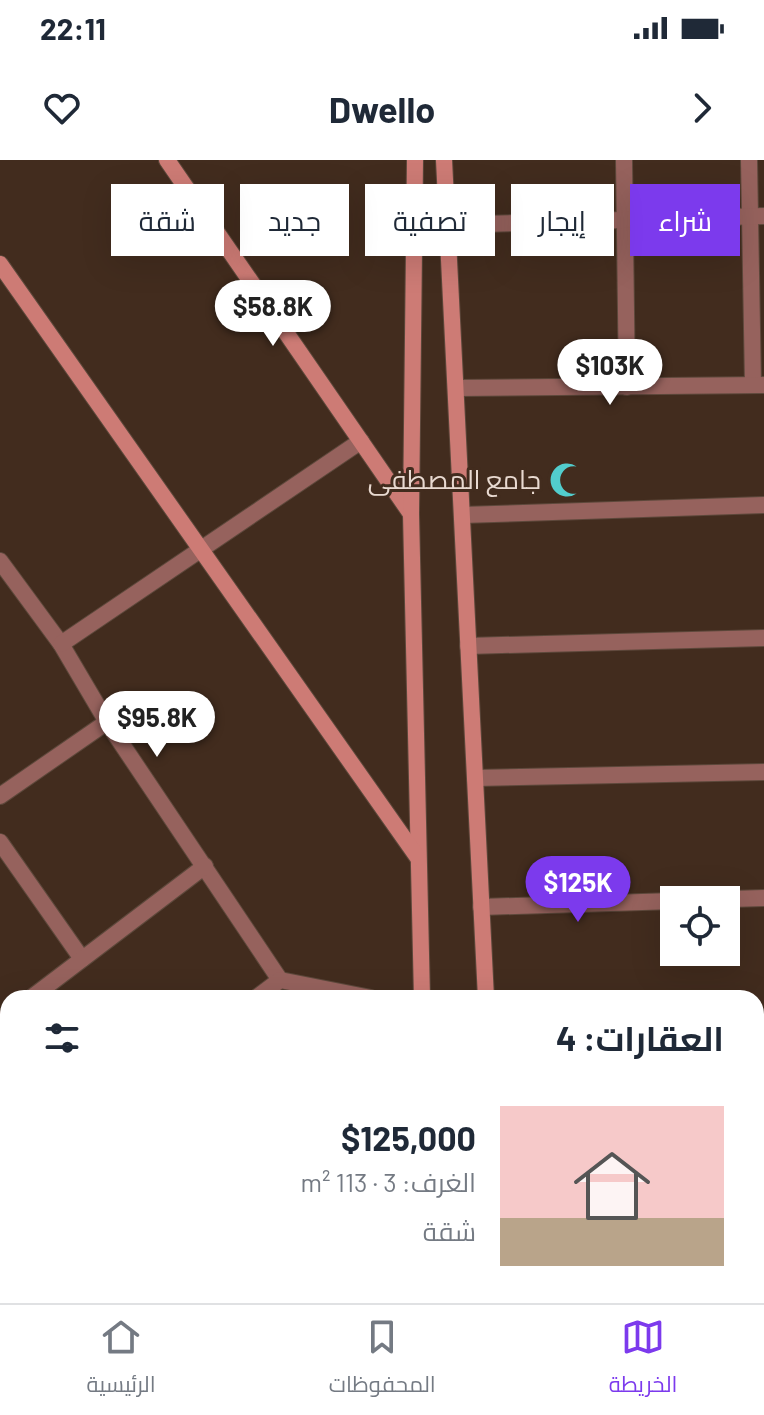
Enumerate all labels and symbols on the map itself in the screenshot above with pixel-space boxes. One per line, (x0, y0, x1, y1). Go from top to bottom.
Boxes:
pin: $58.8K (208, 280, 338, 348)
pin: $103K (554, 339, 666, 407)
mosque icon: جامع المصطفى (548, 461, 586, 499)
place label: جامع المصطفى (368, 463, 541, 497)
pin: $95.8K (92, 691, 222, 759)
pin: $125K (522, 856, 634, 924)

